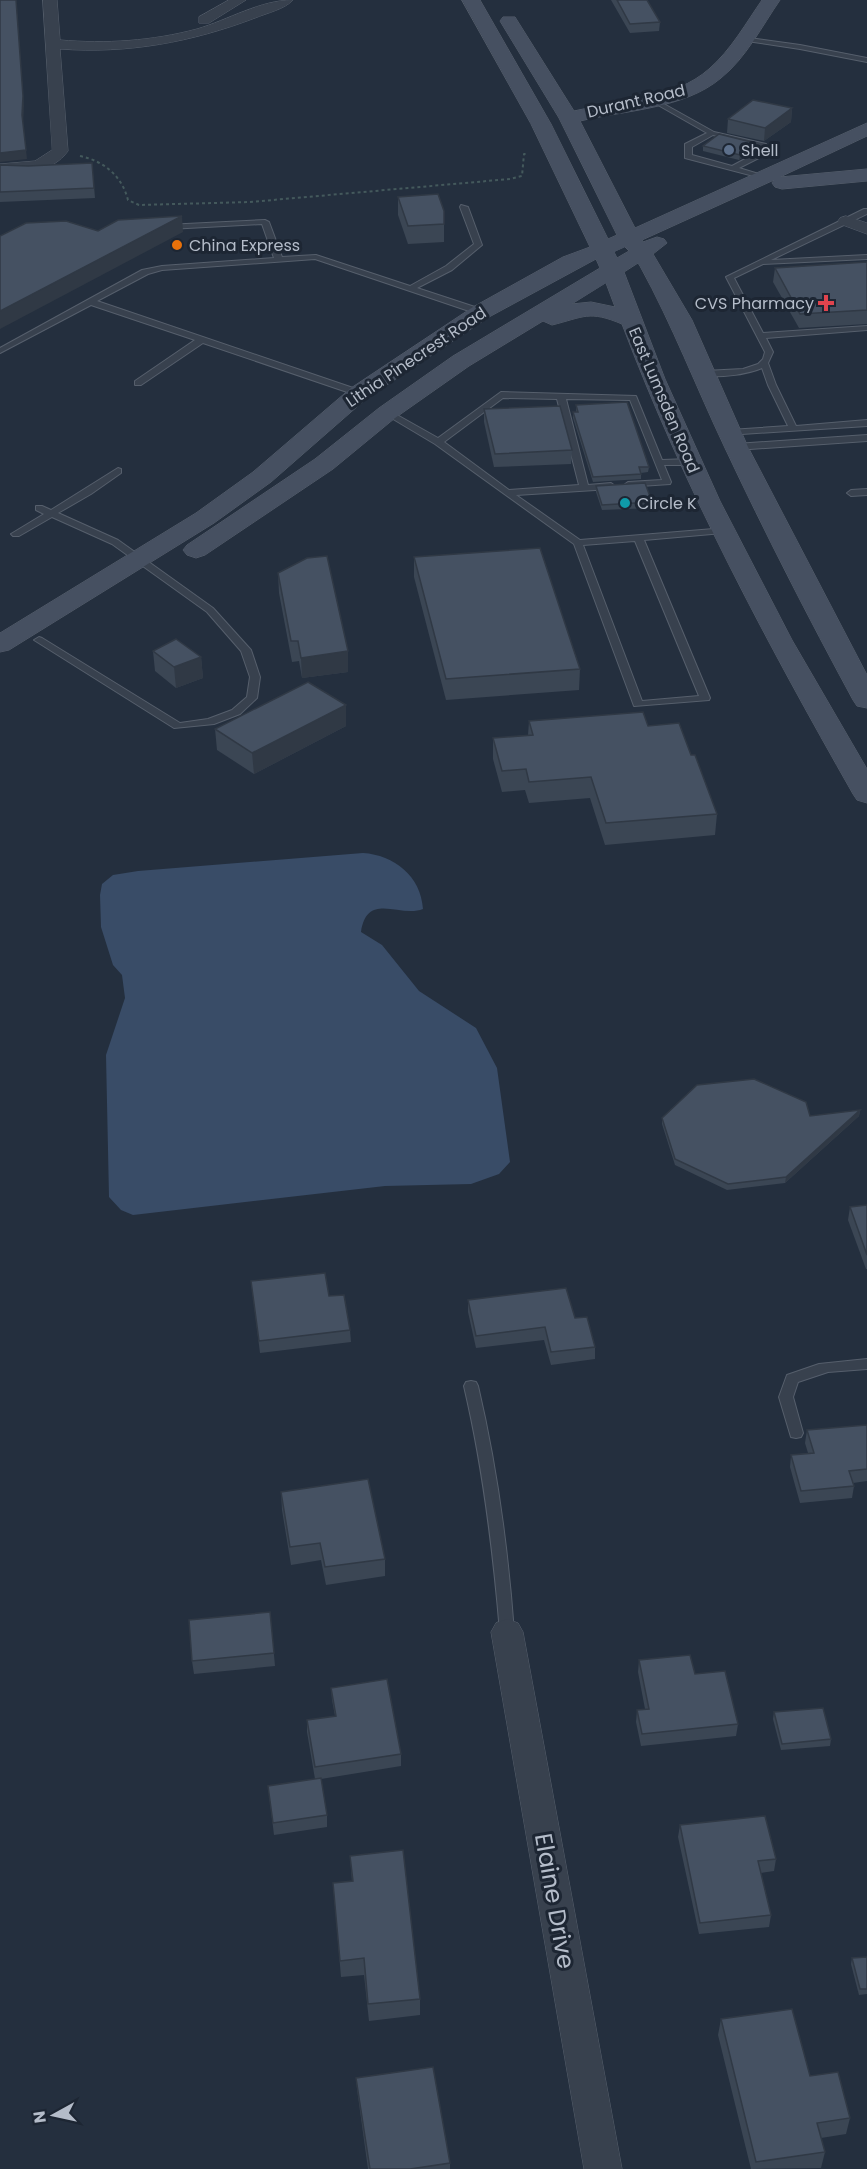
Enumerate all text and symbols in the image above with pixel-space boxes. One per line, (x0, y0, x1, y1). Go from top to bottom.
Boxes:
street label: Durant Road (585, 79, 687, 123)
place label: Shell (741, 139, 778, 162)
marker: Shell (722, 143, 736, 157)
place label: China Express (189, 234, 300, 257)
marker: China Express (170, 238, 184, 252)
place label: CVS Pharmacy (695, 292, 814, 315)
marker: CVS Pharmacy (819, 296, 833, 310)
street label: Lithia Pinecrest Road (341, 301, 491, 413)
street label: East Lumsden Road (623, 324, 705, 476)
place label: Circle K (637, 492, 697, 515)
marker: Circle K (618, 496, 632, 510)
street label: Elaine Drive (527, 1831, 583, 1971)
north arrow (24, 2085, 84, 2145)
text: N (27, 2109, 52, 2125)

